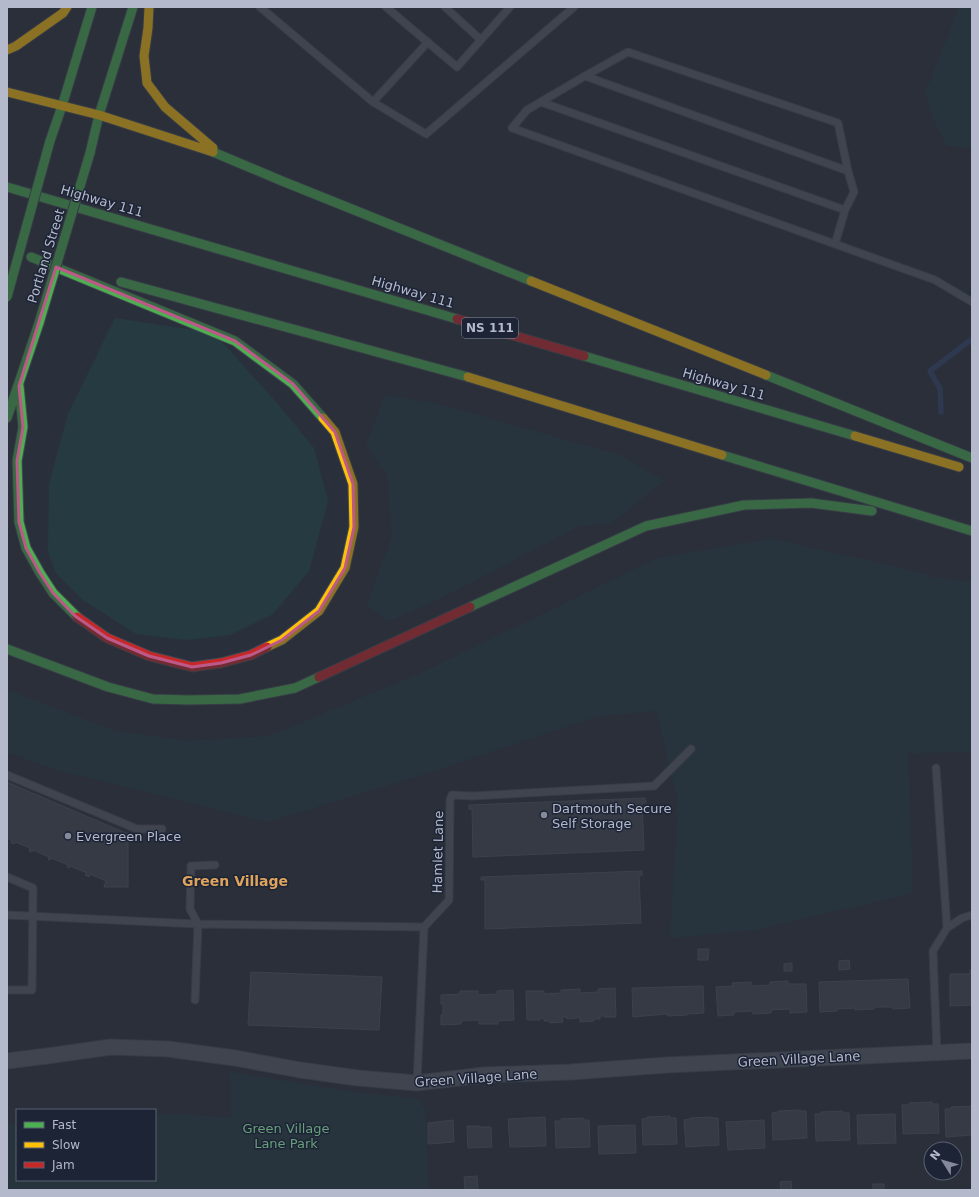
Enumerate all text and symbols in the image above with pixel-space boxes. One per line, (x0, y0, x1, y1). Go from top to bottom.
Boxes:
street label: Highway 111 (59, 182, 145, 220)
street label: Portland Street (25, 207, 67, 305)
street label: Highway 111 (370, 273, 456, 311)
road number: NS 111 (462, 318, 518, 338)
street label: Highway 111 (681, 365, 767, 403)
place label: Dartmouth Secure Self Storage (552, 801, 671, 831)
marker: Dartmouth Secure Self Storage (539, 810, 549, 820)
street label: Hamlet Lane (430, 811, 446, 893)
place label: Evergreen Place (76, 829, 181, 844)
marker: Evergreen Place (63, 831, 73, 841)
district label: Green Village (182, 873, 288, 889)
street label: Green Village Lane (737, 1048, 861, 1070)
street label: Green Village Lane (414, 1066, 538, 1090)
legend (16, 1109, 156, 1181)
text: Fast (52, 1118, 76, 1132)
park label: Green Village Lane Park (242, 1121, 330, 1151)
text: Slow (52, 1138, 80, 1152)
north arrow (923, 1141, 963, 1181)
text: N (927, 1148, 943, 1163)
text: Jam (51, 1158, 75, 1172)

